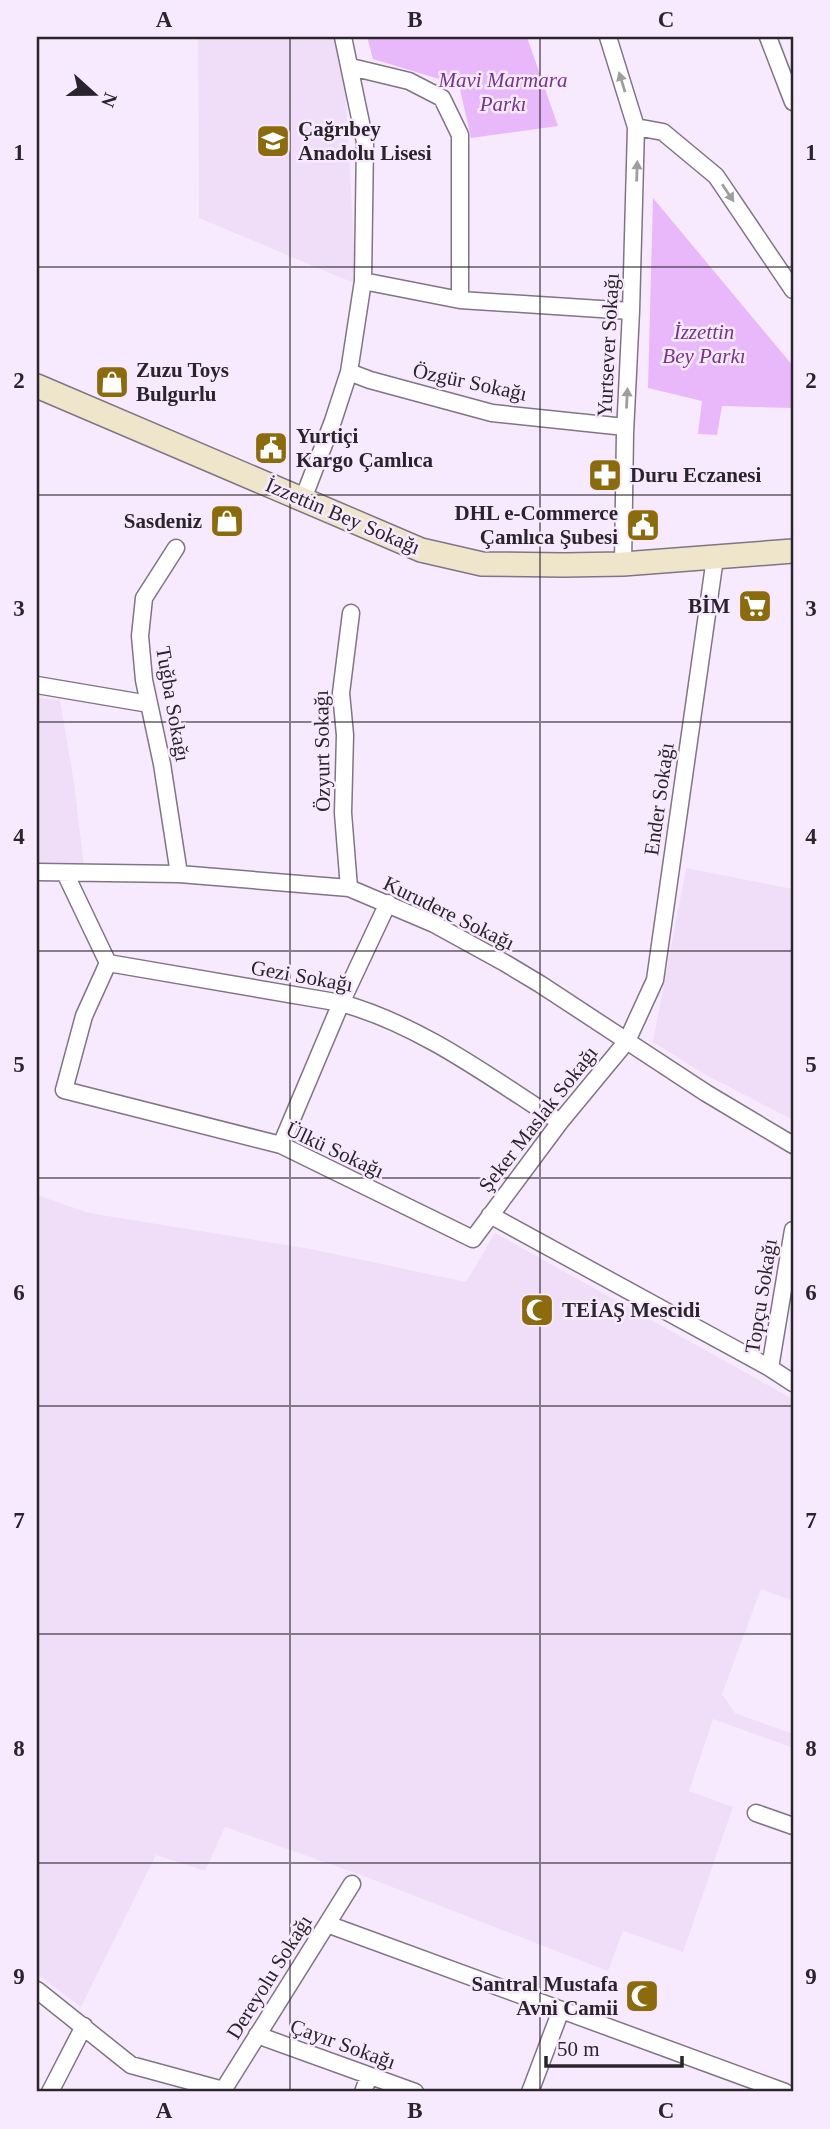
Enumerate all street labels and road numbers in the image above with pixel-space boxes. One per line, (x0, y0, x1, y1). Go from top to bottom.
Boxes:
street label: Yurtsever Sokağı (592, 272, 624, 418)
street label: Özgür Sokağı (411, 358, 529, 406)
street label: İzzettin Bey Sokağı (262, 473, 424, 559)
street label: Tuğba Sokağı (151, 645, 195, 764)
street label: Özyurt Sokağı (309, 690, 335, 812)
street label: Ender Sokağı (639, 741, 679, 857)
street label: Kurudere Sokağı (380, 871, 519, 955)
street label: Gezi Sokağı (249, 955, 355, 997)
street label: Şeker Maslak Sokağı (474, 1041, 602, 1197)
street label: Ülkü Sokağı (282, 1117, 388, 1183)
street label: Topçu Sokağı (740, 1237, 782, 1355)
street label: Dereyolu Sokağı (221, 1910, 317, 2043)
street label: Çayır Sokağı (287, 2014, 399, 2074)

